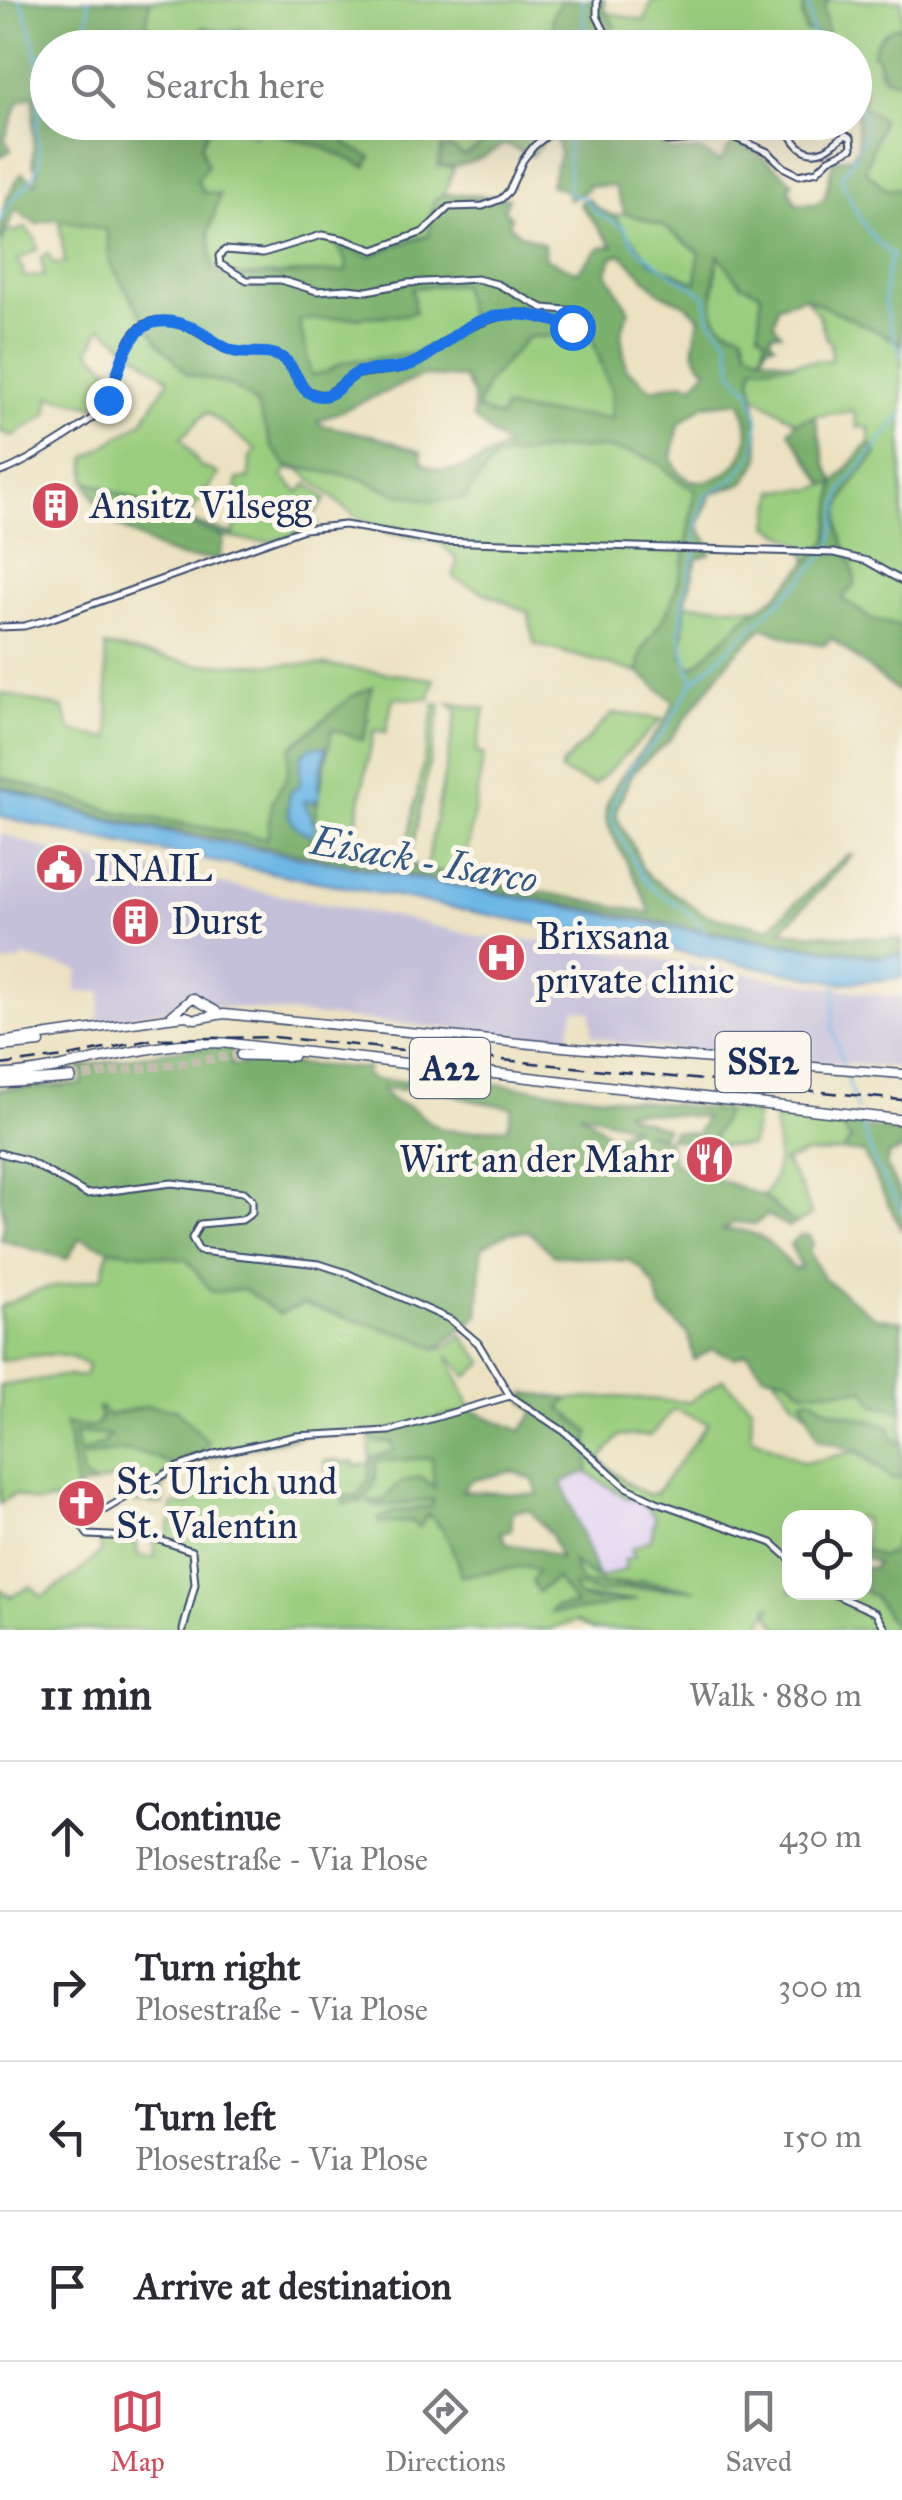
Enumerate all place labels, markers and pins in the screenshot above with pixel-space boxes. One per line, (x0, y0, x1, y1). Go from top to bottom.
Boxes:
building icon: Ansitz Vilsegg (29, 479, 81, 531)
place label: Ansitz Vilsegg (88, 482, 312, 528)
public building icon: INAIL (33, 842, 85, 894)
place label: INAIL (94, 845, 212, 891)
building icon: Durst (110, 895, 162, 947)
place label: Durst (171, 898, 263, 944)
place label: Brixsana private clinic (535, 913, 734, 1003)
hospital icon: Brixsana private clinic (475, 932, 527, 984)
restaurant icon: Wirt an der Mahr (683, 1133, 735, 1185)
place label: Wirt an der Mahr (399, 1136, 675, 1182)
place label: St. Ulrich und St. Valentin (116, 1458, 337, 1548)
church icon: St. Ulrich und St. Valentin (55, 1477, 107, 1529)

